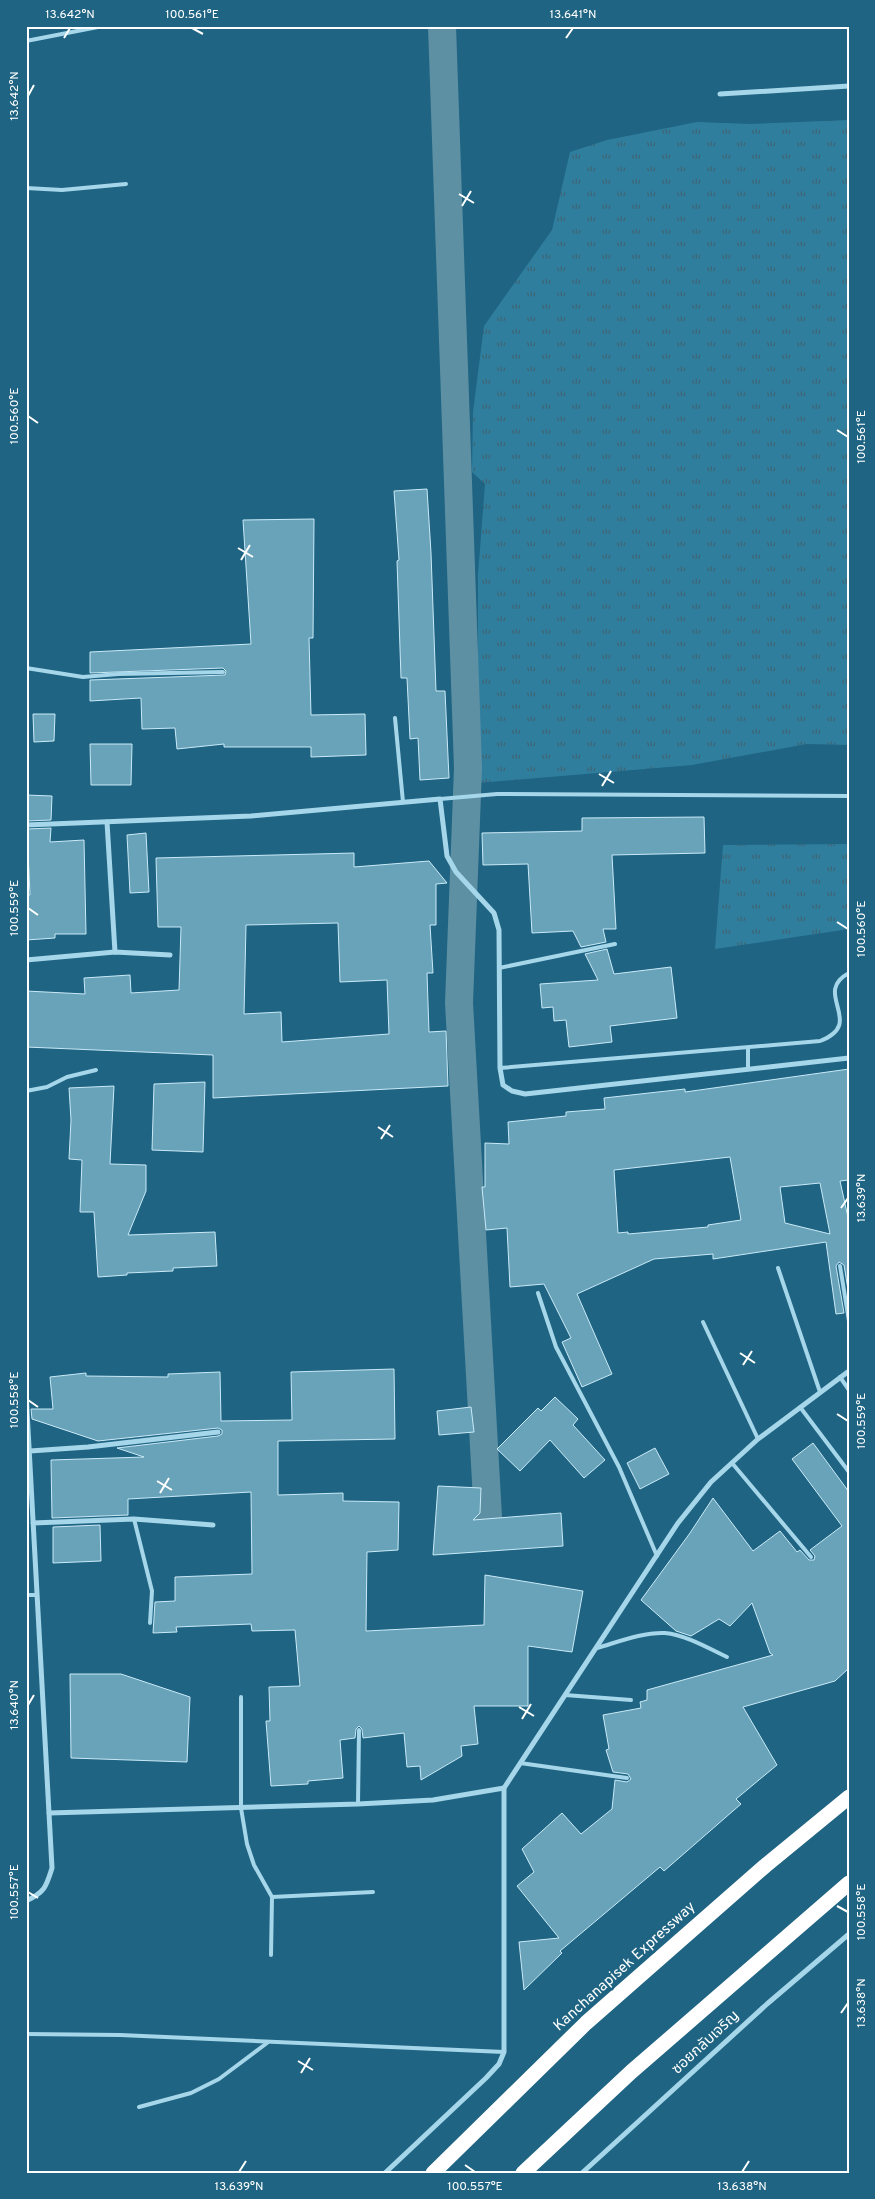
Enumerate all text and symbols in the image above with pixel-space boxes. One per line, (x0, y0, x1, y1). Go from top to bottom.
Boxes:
text: 13.642°N (45, 7, 95, 23)
text: 100.561°E (165, 7, 219, 23)
text: 13.641°N (550, 7, 596, 23)
text: 13.642°N (7, 71, 23, 121)
text: 100.560°E (7, 388, 23, 444)
text: 100.561°E (854, 410, 870, 464)
text: 100.559°E (7, 880, 23, 936)
text: 100.560°E (854, 901, 870, 957)
text: 13.639°N (854, 1173, 870, 1223)
text: 100.558°E (7, 1372, 23, 1428)
text: 100.559°E (854, 1393, 870, 1449)
text: 13.640°N (7, 1680, 23, 1730)
text: 100.557°E (7, 1864, 23, 1920)
text: 100.558°E (854, 1884, 870, 1940)
street label: Kanchanapisek Expressway (550, 1898, 700, 2036)
text: 13.638°N (854, 1978, 870, 2028)
street label: ซอยกลับเจริญ (668, 2007, 744, 2079)
text: 13.639°N (214, 2179, 264, 2195)
text: 100.557°E (447, 2179, 503, 2195)
text: 13.638°N (717, 2179, 767, 2195)

